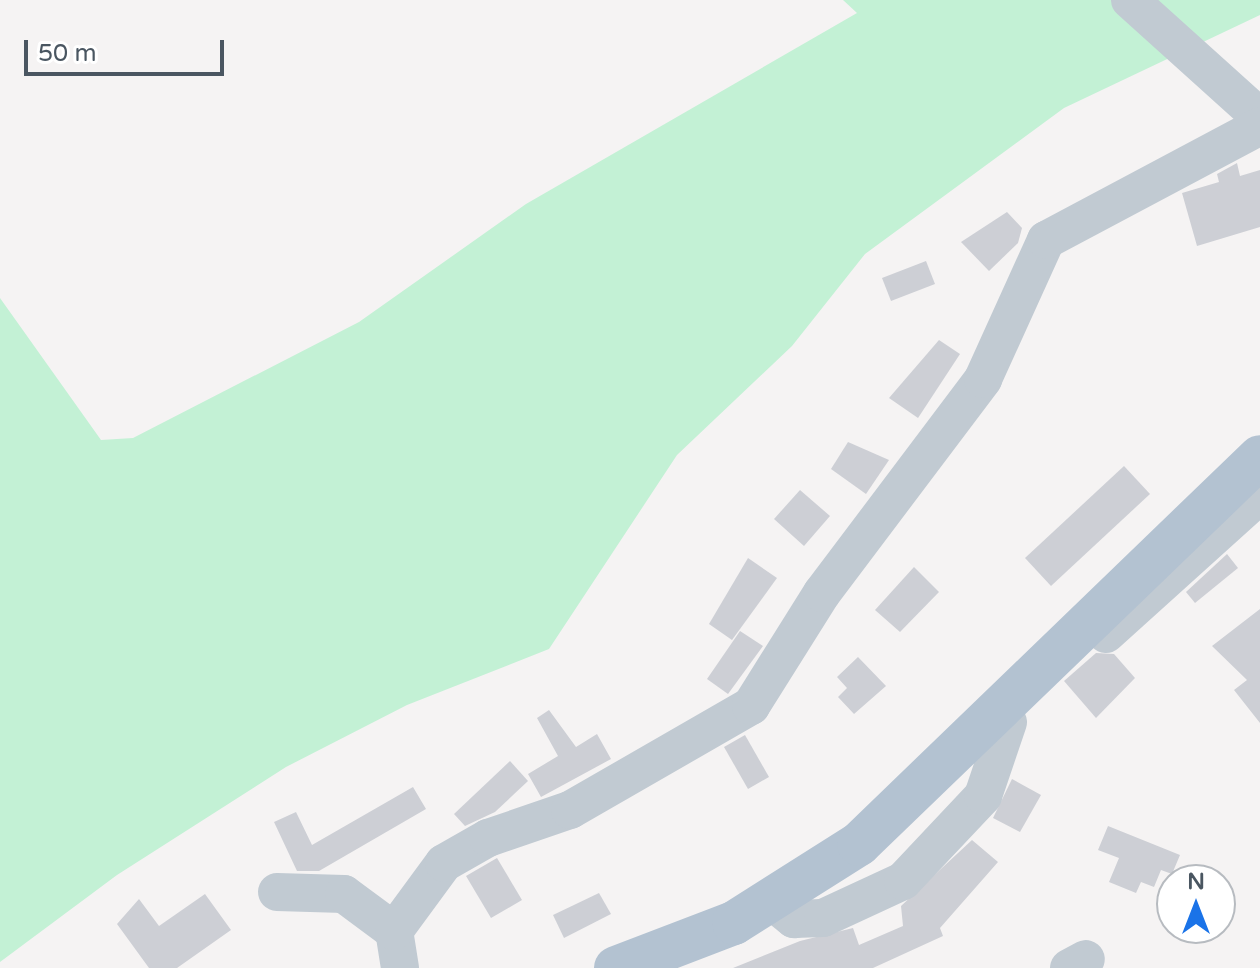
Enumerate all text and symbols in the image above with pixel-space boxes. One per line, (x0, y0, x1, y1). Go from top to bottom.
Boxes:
scale bar (28, 24, 228, 74)
text: 50 m (38, 39, 96, 68)
north arrow (1156, 864, 1236, 944)
text: N (1187, 869, 1205, 895)

